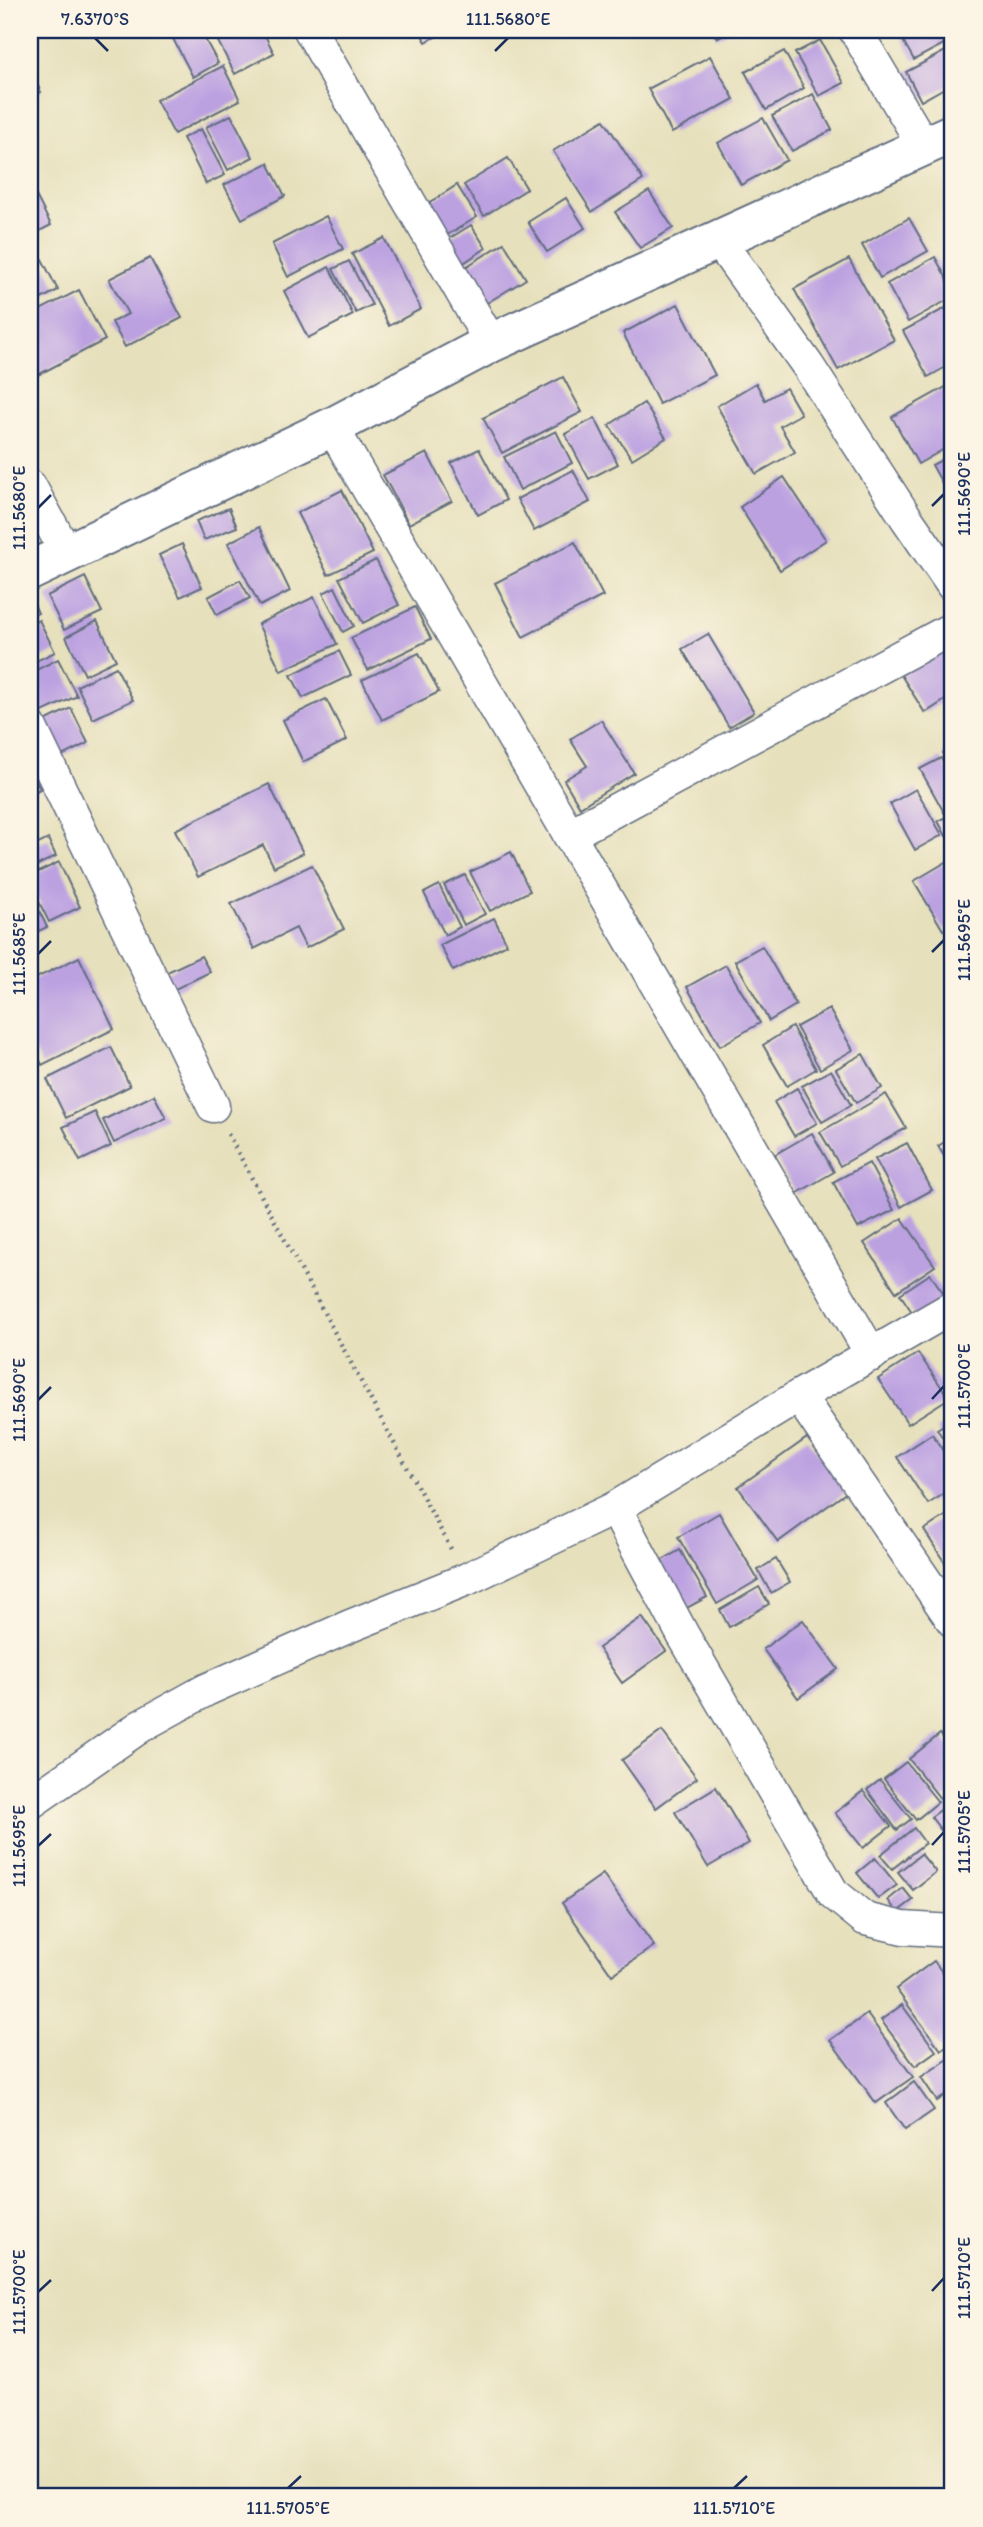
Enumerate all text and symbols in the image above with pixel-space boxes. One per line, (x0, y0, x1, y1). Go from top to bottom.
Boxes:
text: 7.6370°S (61, 8, 129, 30)
text: 111.5680°E (466, 8, 550, 30)
text: 111.5690°E (953, 452, 975, 536)
text: 111.5680°E (8, 466, 30, 550)
text: 111.5695°E (953, 899, 975, 981)
text: 111.5685°E (8, 912, 30, 996)
text: 111.5700°E (953, 1343, 975, 1429)
text: 111.5690°E (8, 1358, 30, 1442)
text: 111.5705°E (953, 1790, 975, 1874)
text: 111.5695°E (8, 1805, 30, 1887)
text: 111.5710°E (953, 2237, 975, 2319)
text: 111.5700°E (8, 2249, 30, 2335)
text: 111.5705°E (246, 2497, 330, 2519)
text: 111.5710°E (693, 2497, 775, 2519)

